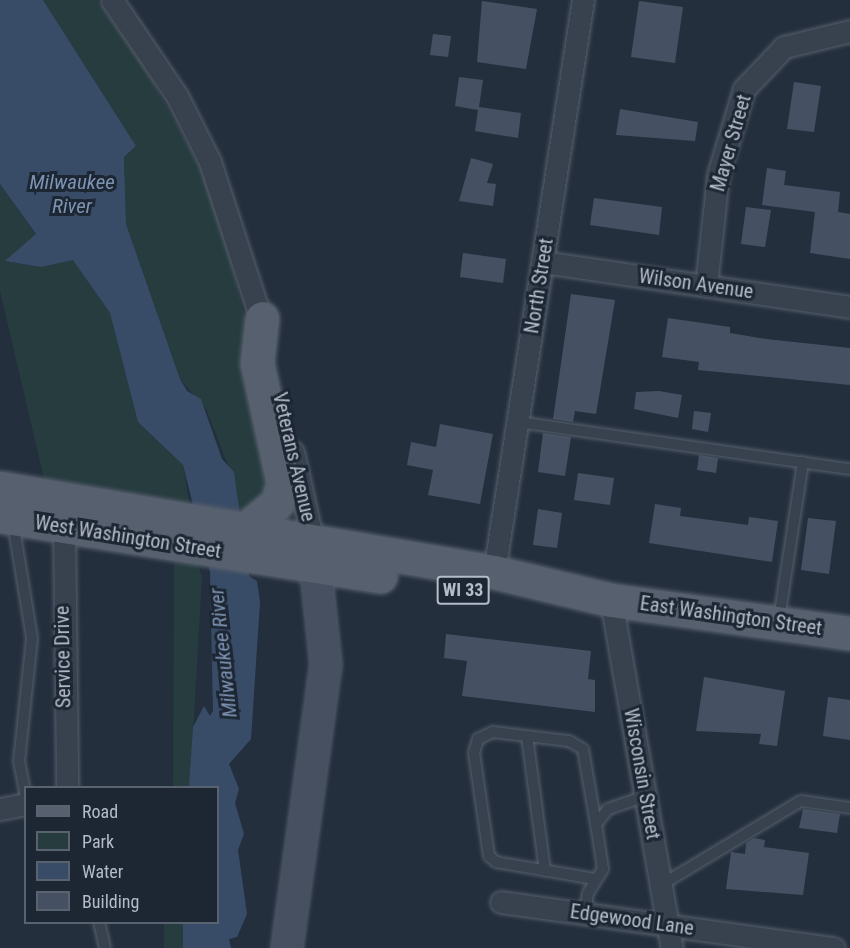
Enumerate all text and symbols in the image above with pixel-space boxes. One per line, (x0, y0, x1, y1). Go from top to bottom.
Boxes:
street label: Mayer Street (706, 92, 756, 194)
water label: Milwaukee River (29, 169, 115, 219)
street label: North Street (520, 237, 558, 335)
street label: Wilson Avenue (637, 264, 755, 304)
street label: Veterans Avenue (267, 390, 321, 524)
street label: West Washington Street (33, 510, 223, 564)
road number: WI 33 (436, 575, 490, 605)
water label: Milwaukee River (204, 587, 242, 719)
street label: East Washington Street (638, 591, 824, 641)
street label: Service Drive (50, 606, 76, 708)
street label: Wisconsin Street (619, 707, 665, 841)
legend (24, 786, 219, 924)
text: Road (82, 801, 118, 822)
text: Park (82, 831, 114, 852)
text: Water (82, 861, 123, 882)
text: Building (82, 891, 139, 912)
street label: Edgewood Lane (569, 899, 695, 941)

